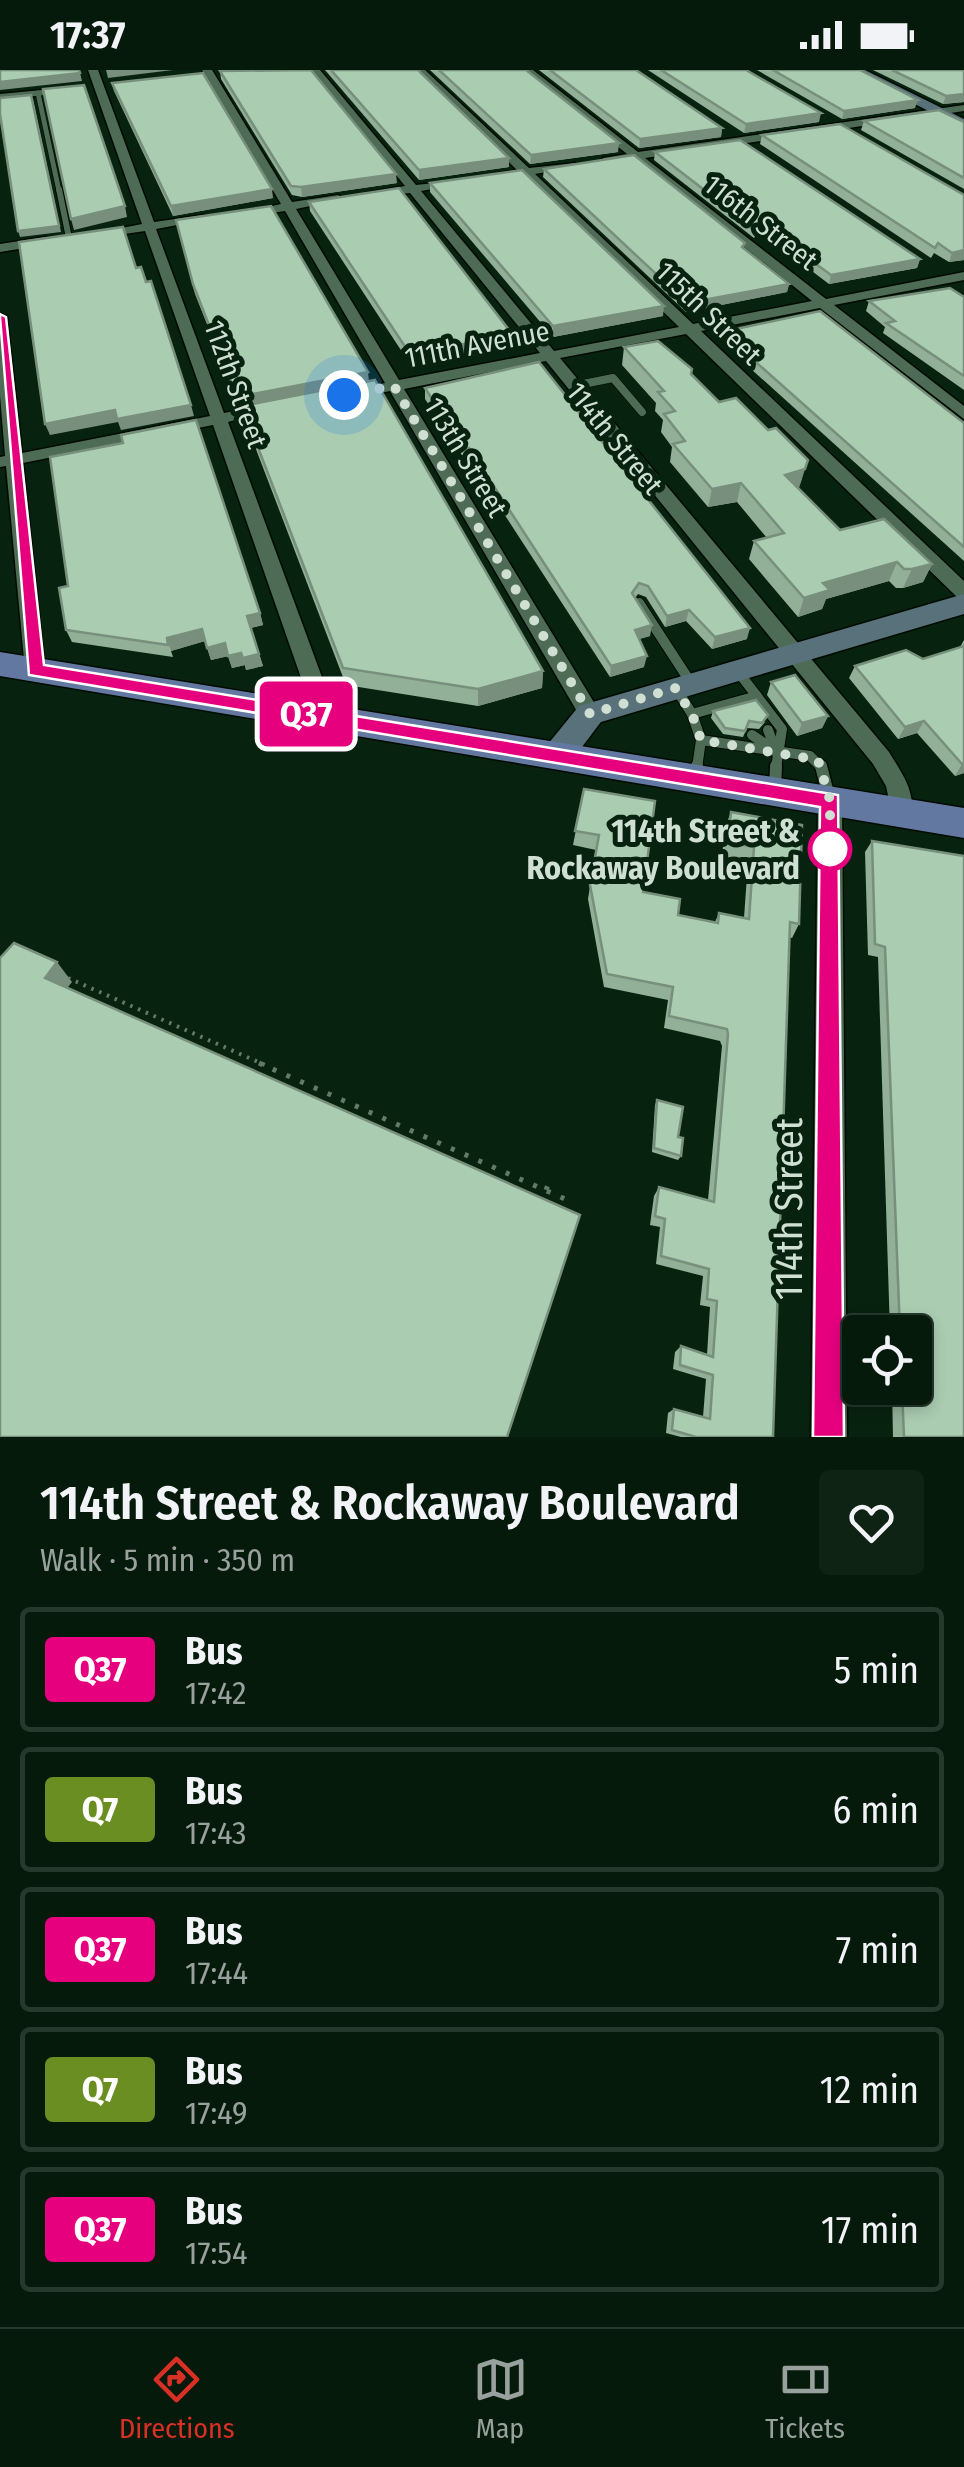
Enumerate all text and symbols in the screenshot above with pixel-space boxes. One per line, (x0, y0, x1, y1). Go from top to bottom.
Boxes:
text: 17:37 (50, 12, 126, 58)
street label: 116th Street (697, 168, 825, 277)
street label: 115th Street (649, 255, 769, 372)
street label: 111th Avenue (402, 314, 552, 375)
street label: 112th Street (197, 316, 274, 453)
your location (319, 370, 369, 420)
street label: 114th Street (560, 376, 670, 502)
street label: 113th Street (417, 392, 515, 524)
line badge: Q37 (248, 682, 364, 746)
text: Q37 (280, 693, 332, 735)
place label: 114th Street & Rockaway Boulevard (526, 812, 800, 887)
marker: 114th Street & Rockaway Boulevard (809, 828, 851, 870)
street label: 114th Street (766, 1117, 812, 1300)
map controls (842, 1315, 932, 1405)
button: locate (842, 1315, 932, 1405)
button: heart (819, 1470, 924, 1575)
text: 114th Street & Rockaway Boulevard (40, 1474, 740, 1532)
text: Walk · 5 min · 350 m (40, 1541, 295, 1579)
text: Bus (185, 1628, 243, 1674)
text: 5 min (834, 1647, 919, 1693)
text: Q37 (74, 1648, 126, 1690)
text: 17:42 (185, 1674, 246, 1712)
text: Bus (185, 1768, 243, 1814)
text: 6 min (832, 1787, 919, 1833)
text: Q7 (82, 1788, 118, 1830)
text: 17:43 (185, 1814, 247, 1852)
text: Bus (185, 1908, 243, 1954)
text: 7 min (836, 1927, 919, 1973)
text: Q37 (74, 1928, 126, 1970)
text: 17:44 (185, 1954, 248, 1992)
text: Bus (185, 2048, 243, 2094)
text: 12 min (820, 2067, 919, 2113)
text: Q7 (82, 2068, 118, 2110)
text: 17:49 (185, 2094, 248, 2132)
text: Bus (185, 2188, 243, 2234)
text: 17 min (821, 2207, 919, 2253)
text: Q37 (74, 2208, 126, 2250)
text: 17:54 (185, 2234, 248, 2272)
tab: Directions (119, 2352, 235, 2445)
tab: Map (473, 2352, 528, 2445)
tab: Tickets (765, 2352, 845, 2445)

